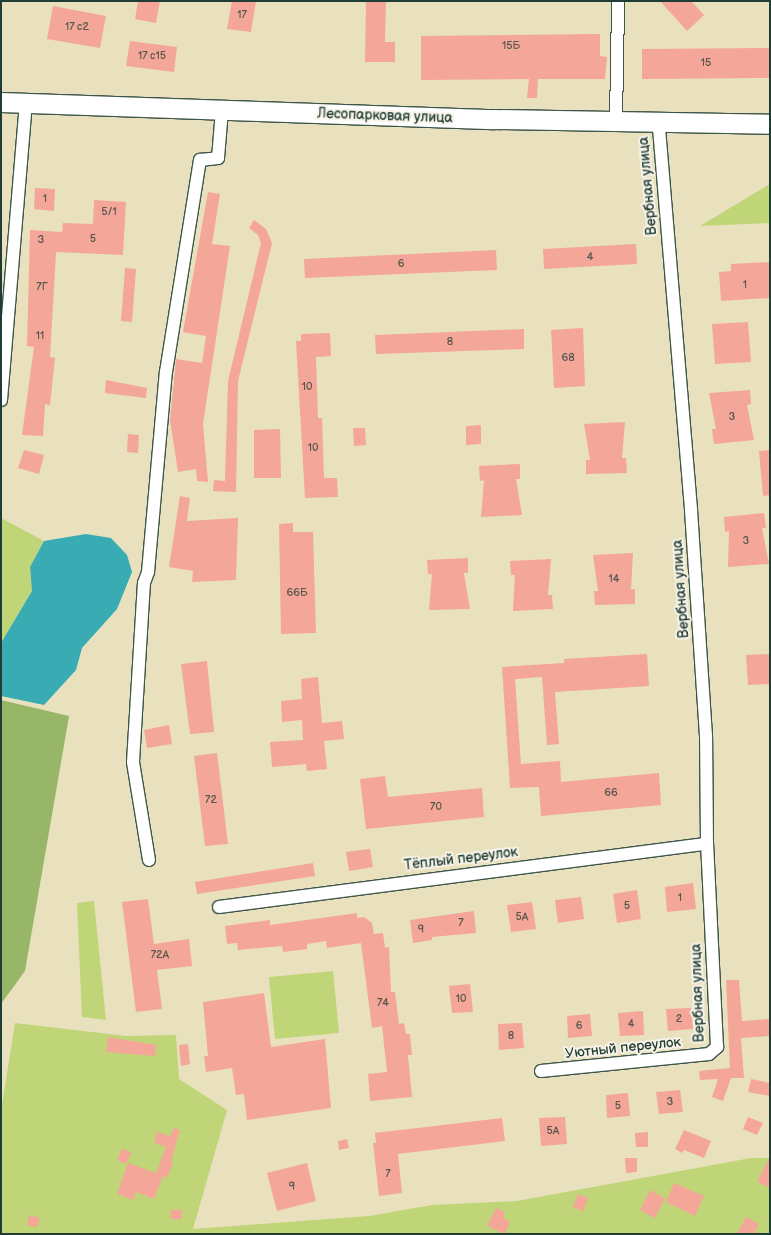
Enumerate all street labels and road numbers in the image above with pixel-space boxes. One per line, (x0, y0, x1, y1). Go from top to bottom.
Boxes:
street label: Лесопарковая улица (317, 105, 453, 127)
street label: Вербная улица (635, 136, 661, 236)
street label: Вербная улица (669, 539, 693, 639)
street label: Тёплый переулок (403, 844, 519, 874)
street label: Вербная улица (688, 943, 708, 1043)
street label: Уютный переулок (564, 1034, 682, 1062)

